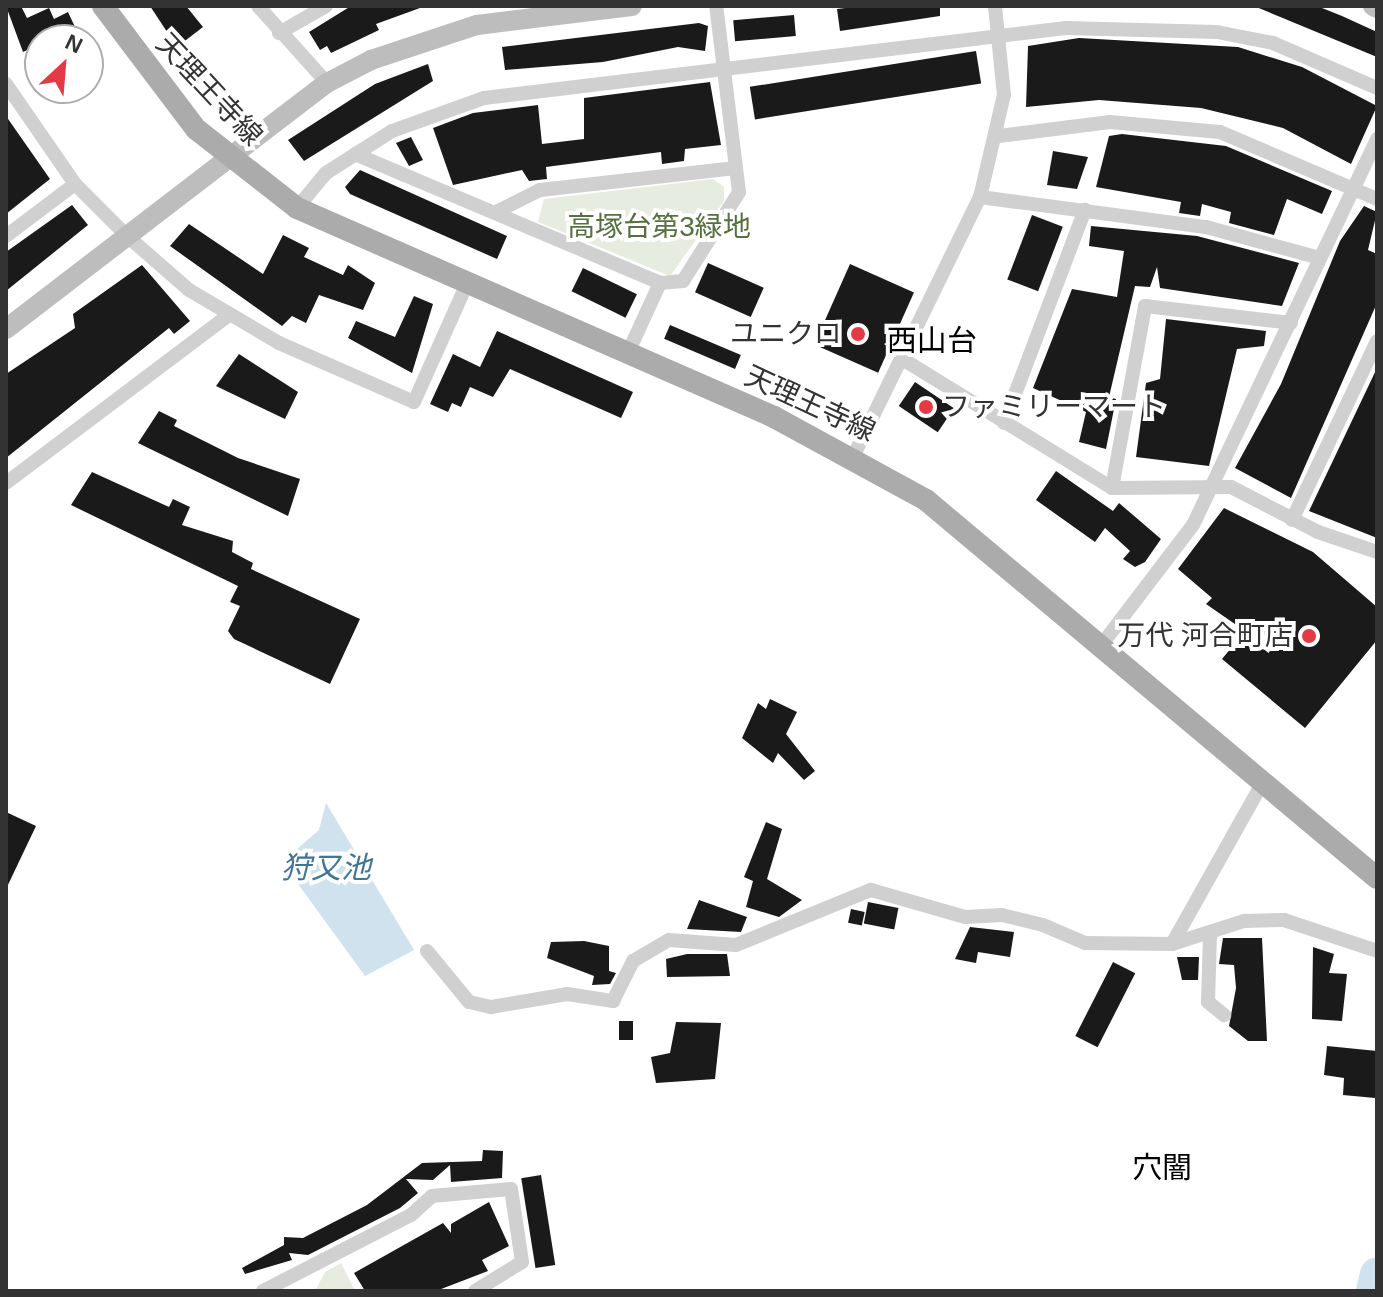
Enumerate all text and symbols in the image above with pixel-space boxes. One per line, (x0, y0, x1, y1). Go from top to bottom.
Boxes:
north arrow (24, 24, 104, 104)
street label: 天理王寺線 (149, 27, 269, 153)
text: N (61, 29, 86, 58)
park label: 高塚台第3緑地 (567, 210, 751, 244)
place label: ユニクロ (730, 317, 842, 351)
district label: 西山台 (887, 323, 977, 359)
marker: ユニクロ (849, 325, 867, 343)
street label: 天理王寺線 (739, 359, 881, 449)
place label: ファミリーマート (942, 390, 1166, 424)
marker: ファミリーマート (917, 398, 935, 416)
place label: 万代 河合町店 (1117, 619, 1293, 653)
marker: 万代 河合町店 (1300, 627, 1318, 645)
water label: 狩又池 (281, 850, 371, 886)
district label: 穴闇 (1132, 1150, 1192, 1186)

